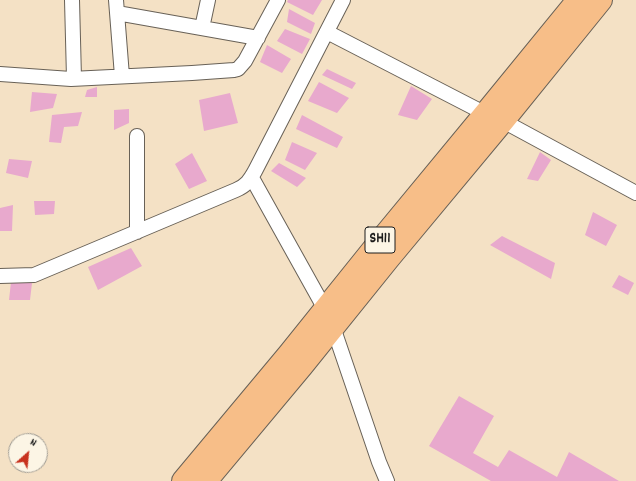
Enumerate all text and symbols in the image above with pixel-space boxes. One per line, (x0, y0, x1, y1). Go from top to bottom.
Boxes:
road number: SH11 (365, 227, 395, 253)
north arrow (8, 433, 48, 473)
text: N (27, 435, 39, 452)

